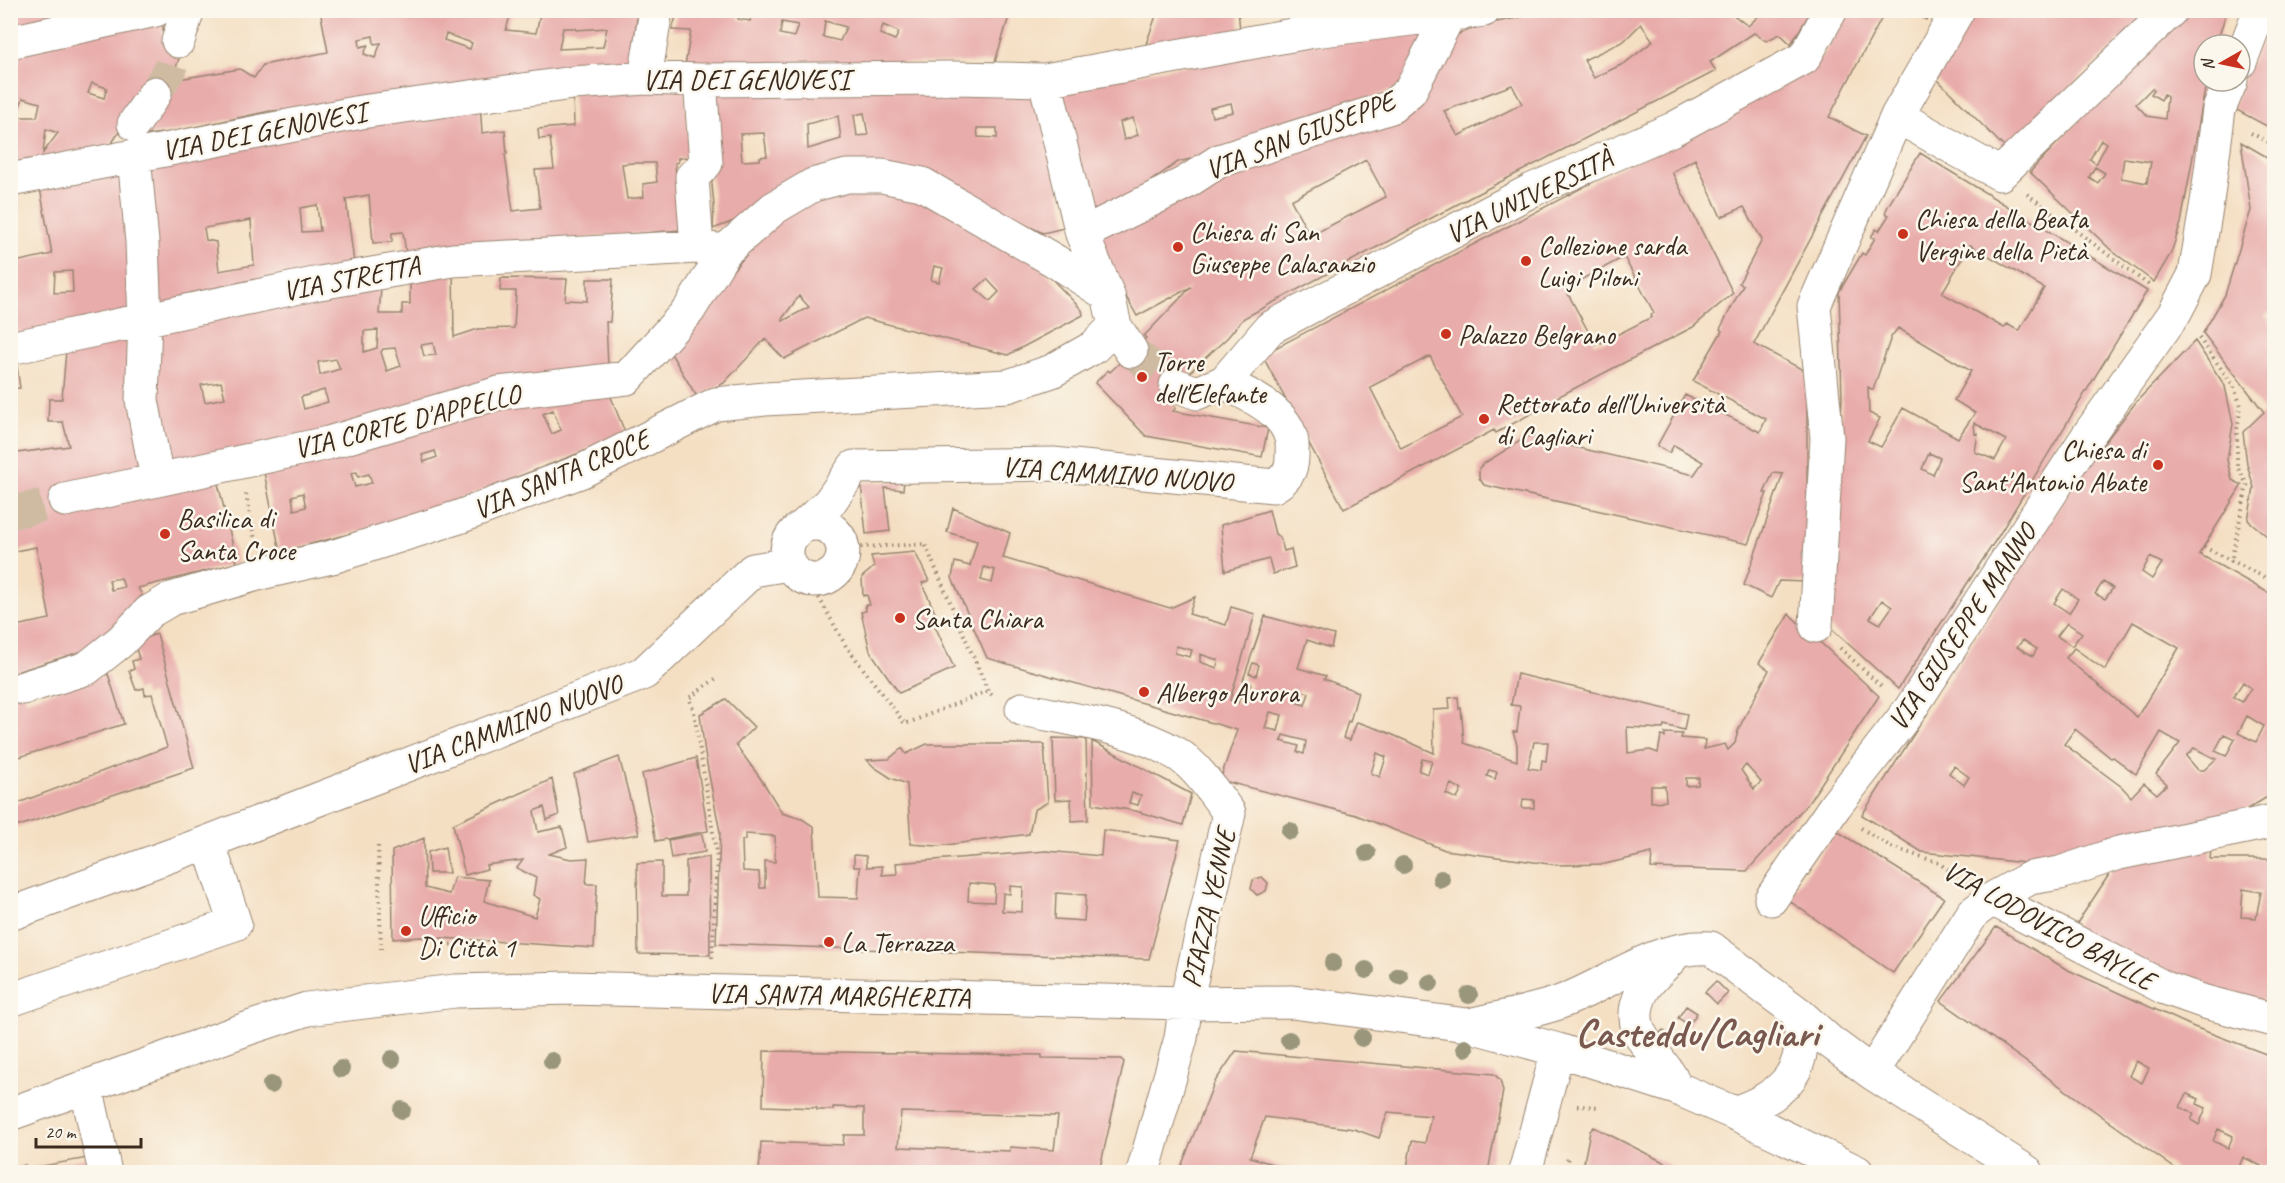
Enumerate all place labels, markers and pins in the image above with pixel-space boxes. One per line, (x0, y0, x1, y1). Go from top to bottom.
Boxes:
place label: Chiesa della Beata Vergine della Pietà (1915, 201, 2089, 268)
place label: Chiesa di San Giuseppe Calasanzio (1190, 214, 1376, 281)
marker: Chiesa della Beata Vergine della Pietà (1896, 227, 1910, 241)
place label: Collezione sarda Luigi Piloni (1538, 228, 1688, 295)
marker: Chiesa di San Giuseppe Calasanzio (1171, 240, 1185, 254)
marker: Collezione sarda Luigi Piloni (1519, 254, 1533, 268)
place label: Palazzo Belgrano (1458, 317, 1617, 352)
marker: Palazzo Belgrano (1439, 327, 1453, 341)
place label: Torre dell'Elefante (1154, 344, 1268, 411)
marker: Torre dell'Elefante (1135, 370, 1149, 384)
place label: Rettorato dell'Università di Cagliari (1496, 386, 1726, 453)
marker: Rettorato dell'Università di Cagliari (1477, 412, 1491, 426)
place label: Chiesa di Sant'Antonio Abate (1959, 432, 2150, 499)
marker: Chiesa di Sant'Antonio Abate (2151, 458, 2165, 472)
place label: Basilica di Santa Croce (177, 501, 297, 568)
marker: Basilica di Santa Croce (158, 527, 172, 541)
place label: Santa Chiara (912, 601, 1044, 636)
marker: Santa Chiara (893, 611, 907, 625)
place label: Albergo Aurora (1156, 675, 1300, 710)
marker: Albergo Aurora (1137, 685, 1151, 699)
place label: Ufficio Di Città 1 (418, 898, 517, 965)
marker: Ufficio Di Città 1 (399, 924, 413, 938)
place label: La Terrazza (841, 925, 955, 960)
marker: La Terrazza (822, 935, 836, 949)

